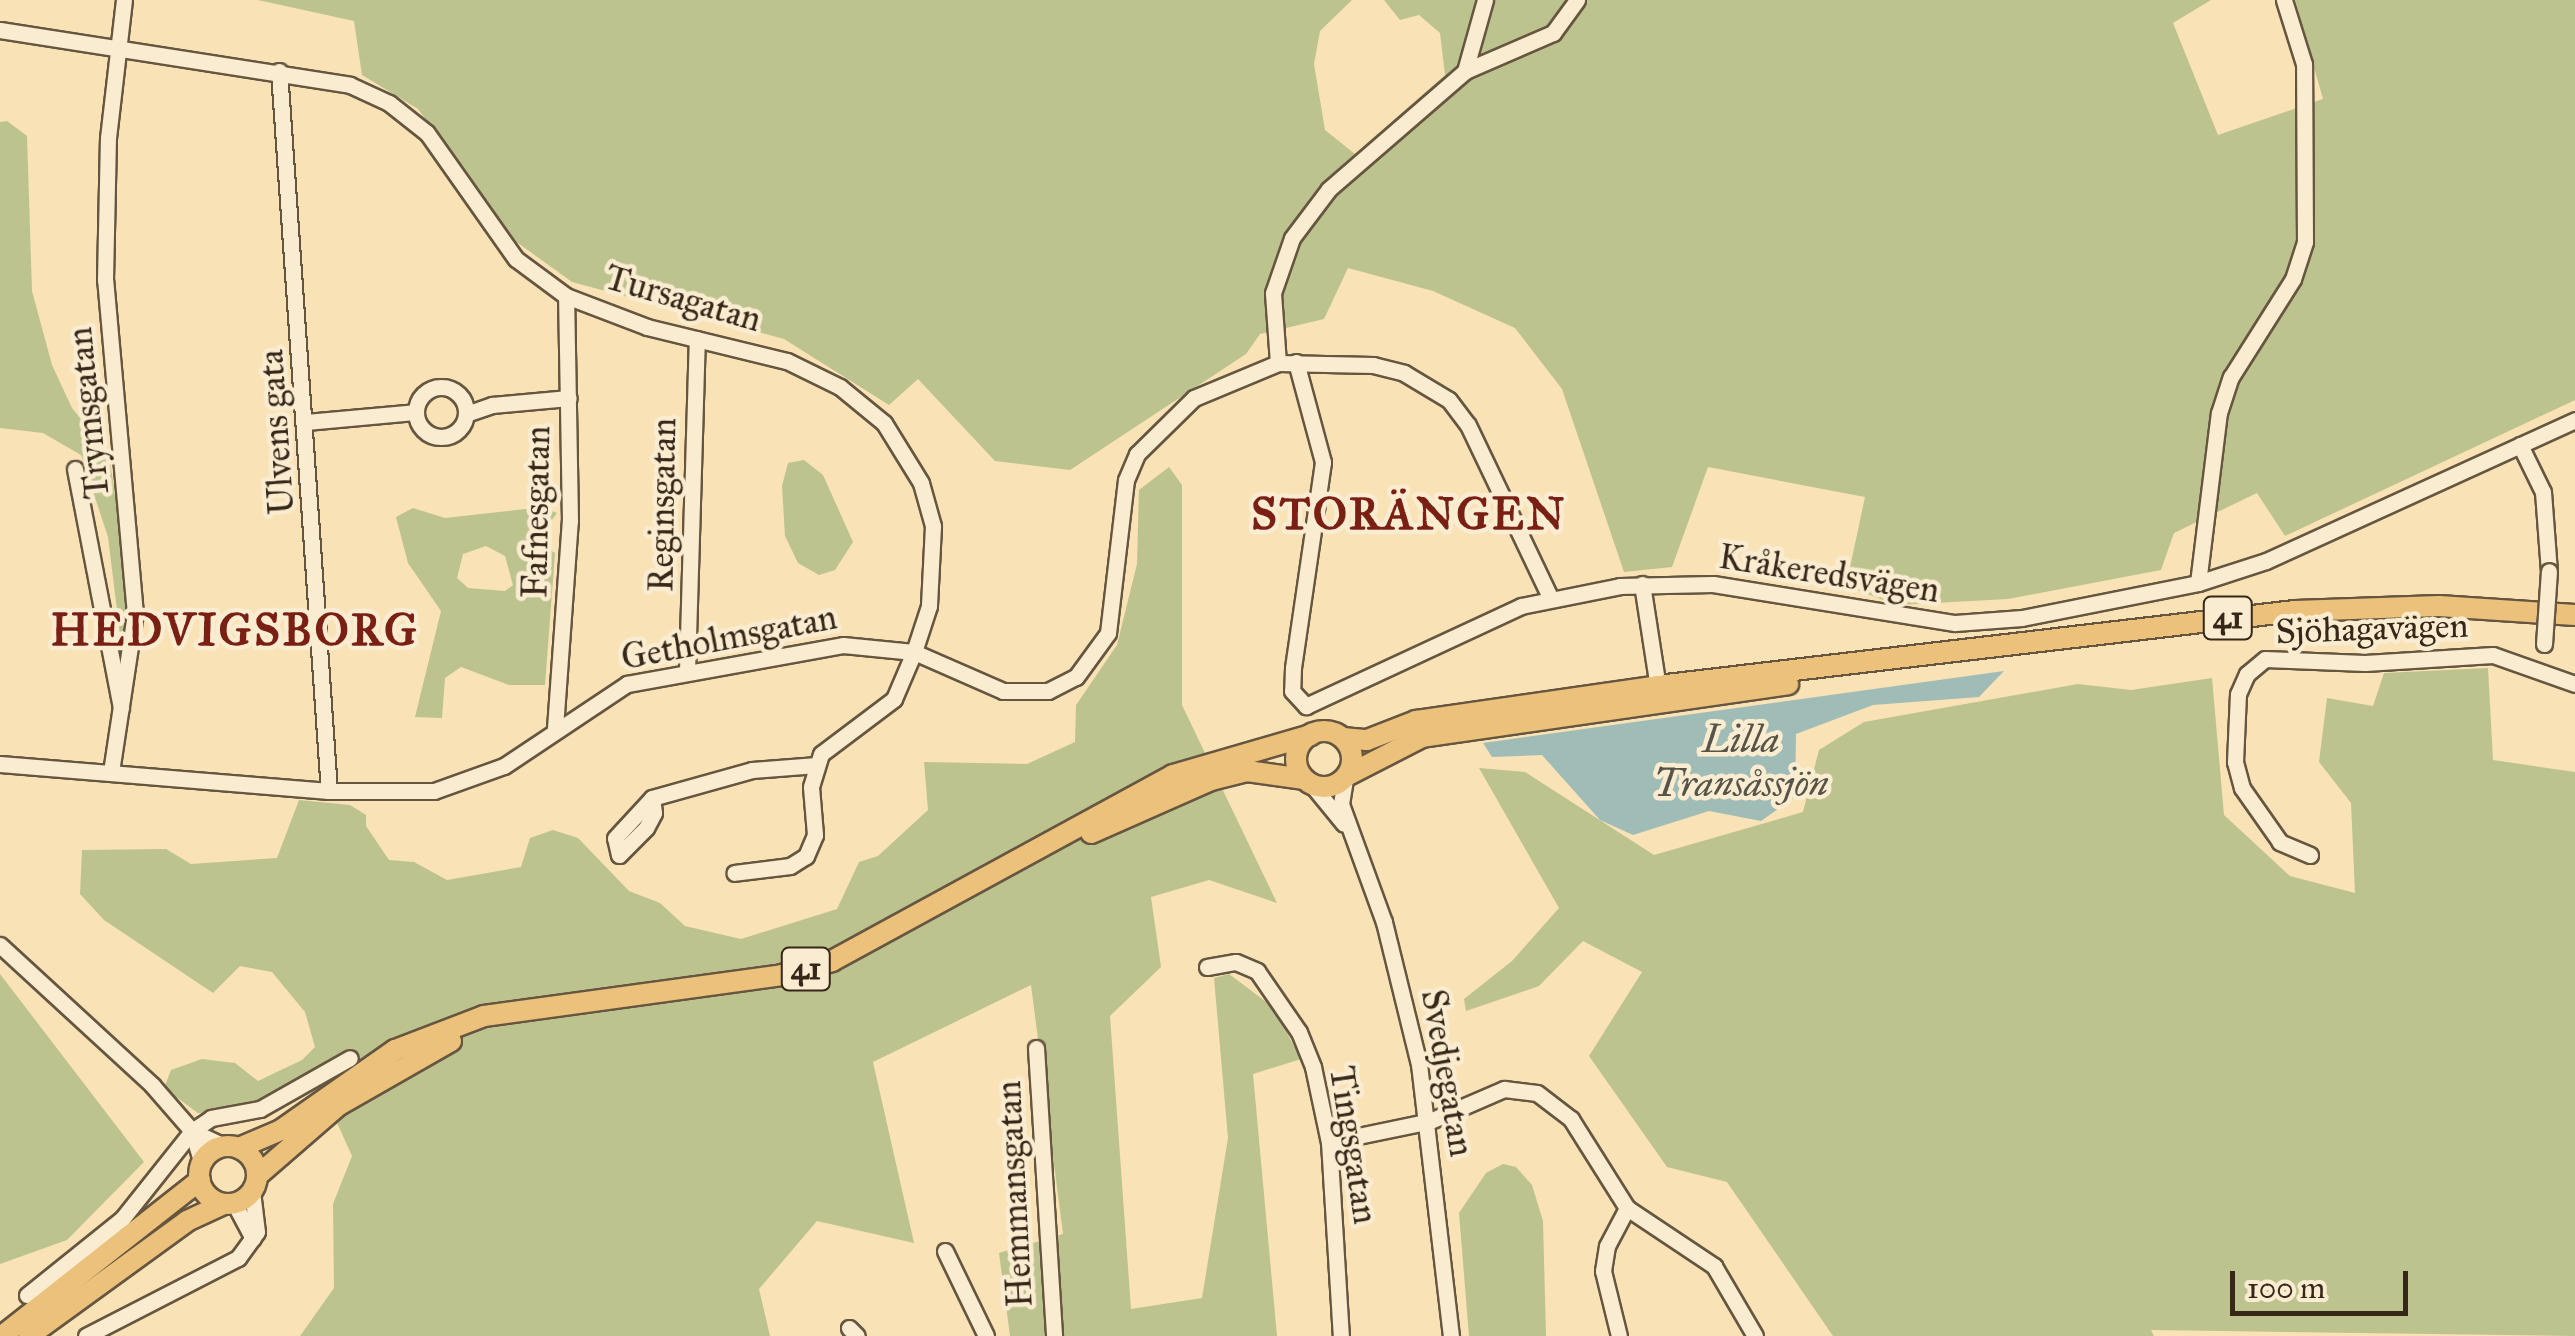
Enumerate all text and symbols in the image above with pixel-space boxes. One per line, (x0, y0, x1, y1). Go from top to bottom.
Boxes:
street label: Tursagatan (600, 257, 766, 341)
street label: Trymsgatan (59, 325, 119, 501)
street label: Ulvens gata (250, 348, 304, 516)
street label: Reginsgatan (640, 418, 686, 592)
street label: Fafnesgatan (515, 426, 559, 598)
district label: STORÄNGEN (1251, 487, 1567, 541)
street label: Kråkeredsvägen (1716, 536, 1942, 612)
road number: 41 (2200, 591, 2256, 645)
street label: Getholmsgatan (618, 597, 840, 679)
district label: HEDVIGSBORG (51, 603, 419, 657)
street label: Sjöhagavägen (2275, 605, 2469, 653)
water label: Lilla Transåssjön (1653, 717, 1829, 806)
road number: 41 (778, 942, 834, 996)
street label: Svedjegatan (1412, 986, 1482, 1160)
street label: Tingsgatan (1320, 1063, 1386, 1227)
street label: Hemmansgatan (988, 1080, 1042, 1308)
scale bar (2235, 1251, 2412, 1313)
text: 100 m (2247, 1270, 2325, 1306)

